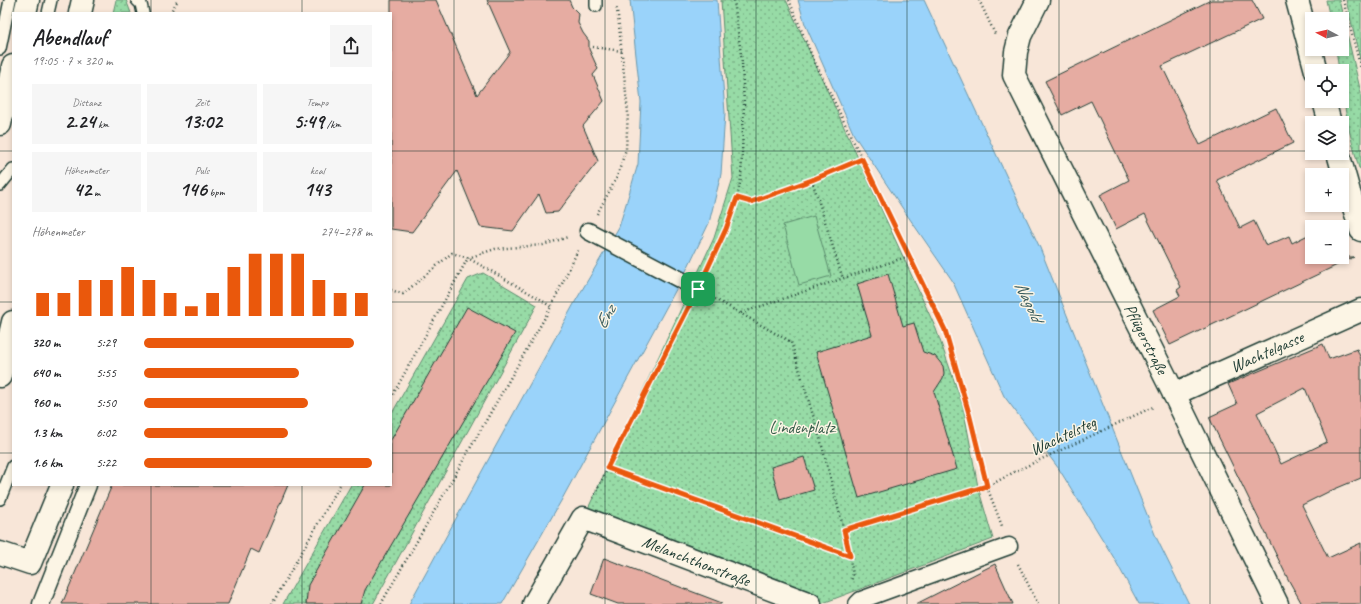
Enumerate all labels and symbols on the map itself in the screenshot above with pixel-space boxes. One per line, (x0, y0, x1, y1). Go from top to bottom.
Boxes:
north arrow (1305, 12, 1349, 56)
pin (681, 272, 715, 306)
water label: Nagold (1010, 278, 1050, 330)
water label: Enz (590, 299, 622, 333)
street label: Pflügerstraße (1119, 300, 1173, 379)
street label: Wachtelgasse (1227, 326, 1308, 377)
street label: Wachtelsteg (1027, 411, 1100, 460)
park label: Lindenplatz (769, 417, 836, 438)
street label: Melanchthonstraße (639, 531, 754, 592)

